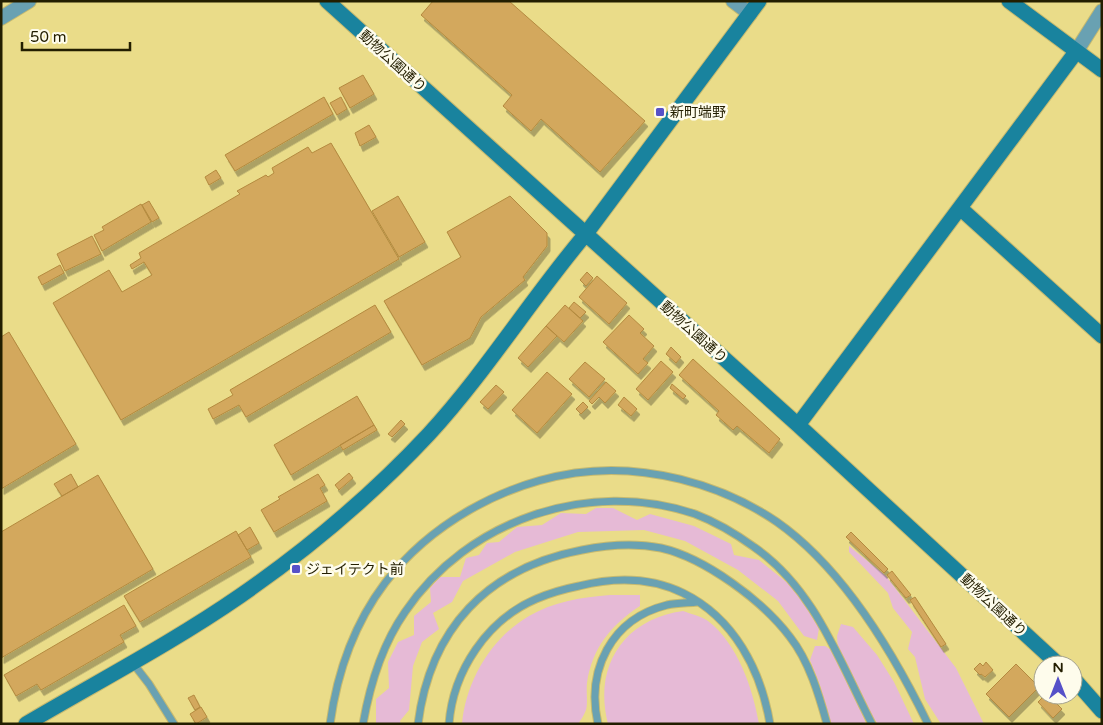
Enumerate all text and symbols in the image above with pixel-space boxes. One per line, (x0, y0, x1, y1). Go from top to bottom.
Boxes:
scale bar (22, 20, 130, 52)
street label: 動物公園通り (356, 27, 430, 96)
text: 50 m (30, 28, 67, 46)
place label: 新町端野 (670, 104, 726, 121)
marker: 新町端野 (654, 106, 666, 118)
street label: 動物公園通り (657, 298, 731, 367)
place label: ジェイテクト前 (306, 561, 404, 578)
marker: ジェイテクト前 (290, 563, 302, 575)
street label: 動物公園通り (957, 571, 1030, 640)
north arrow (1033, 655, 1083, 705)
text: N (1052, 659, 1064, 676)

